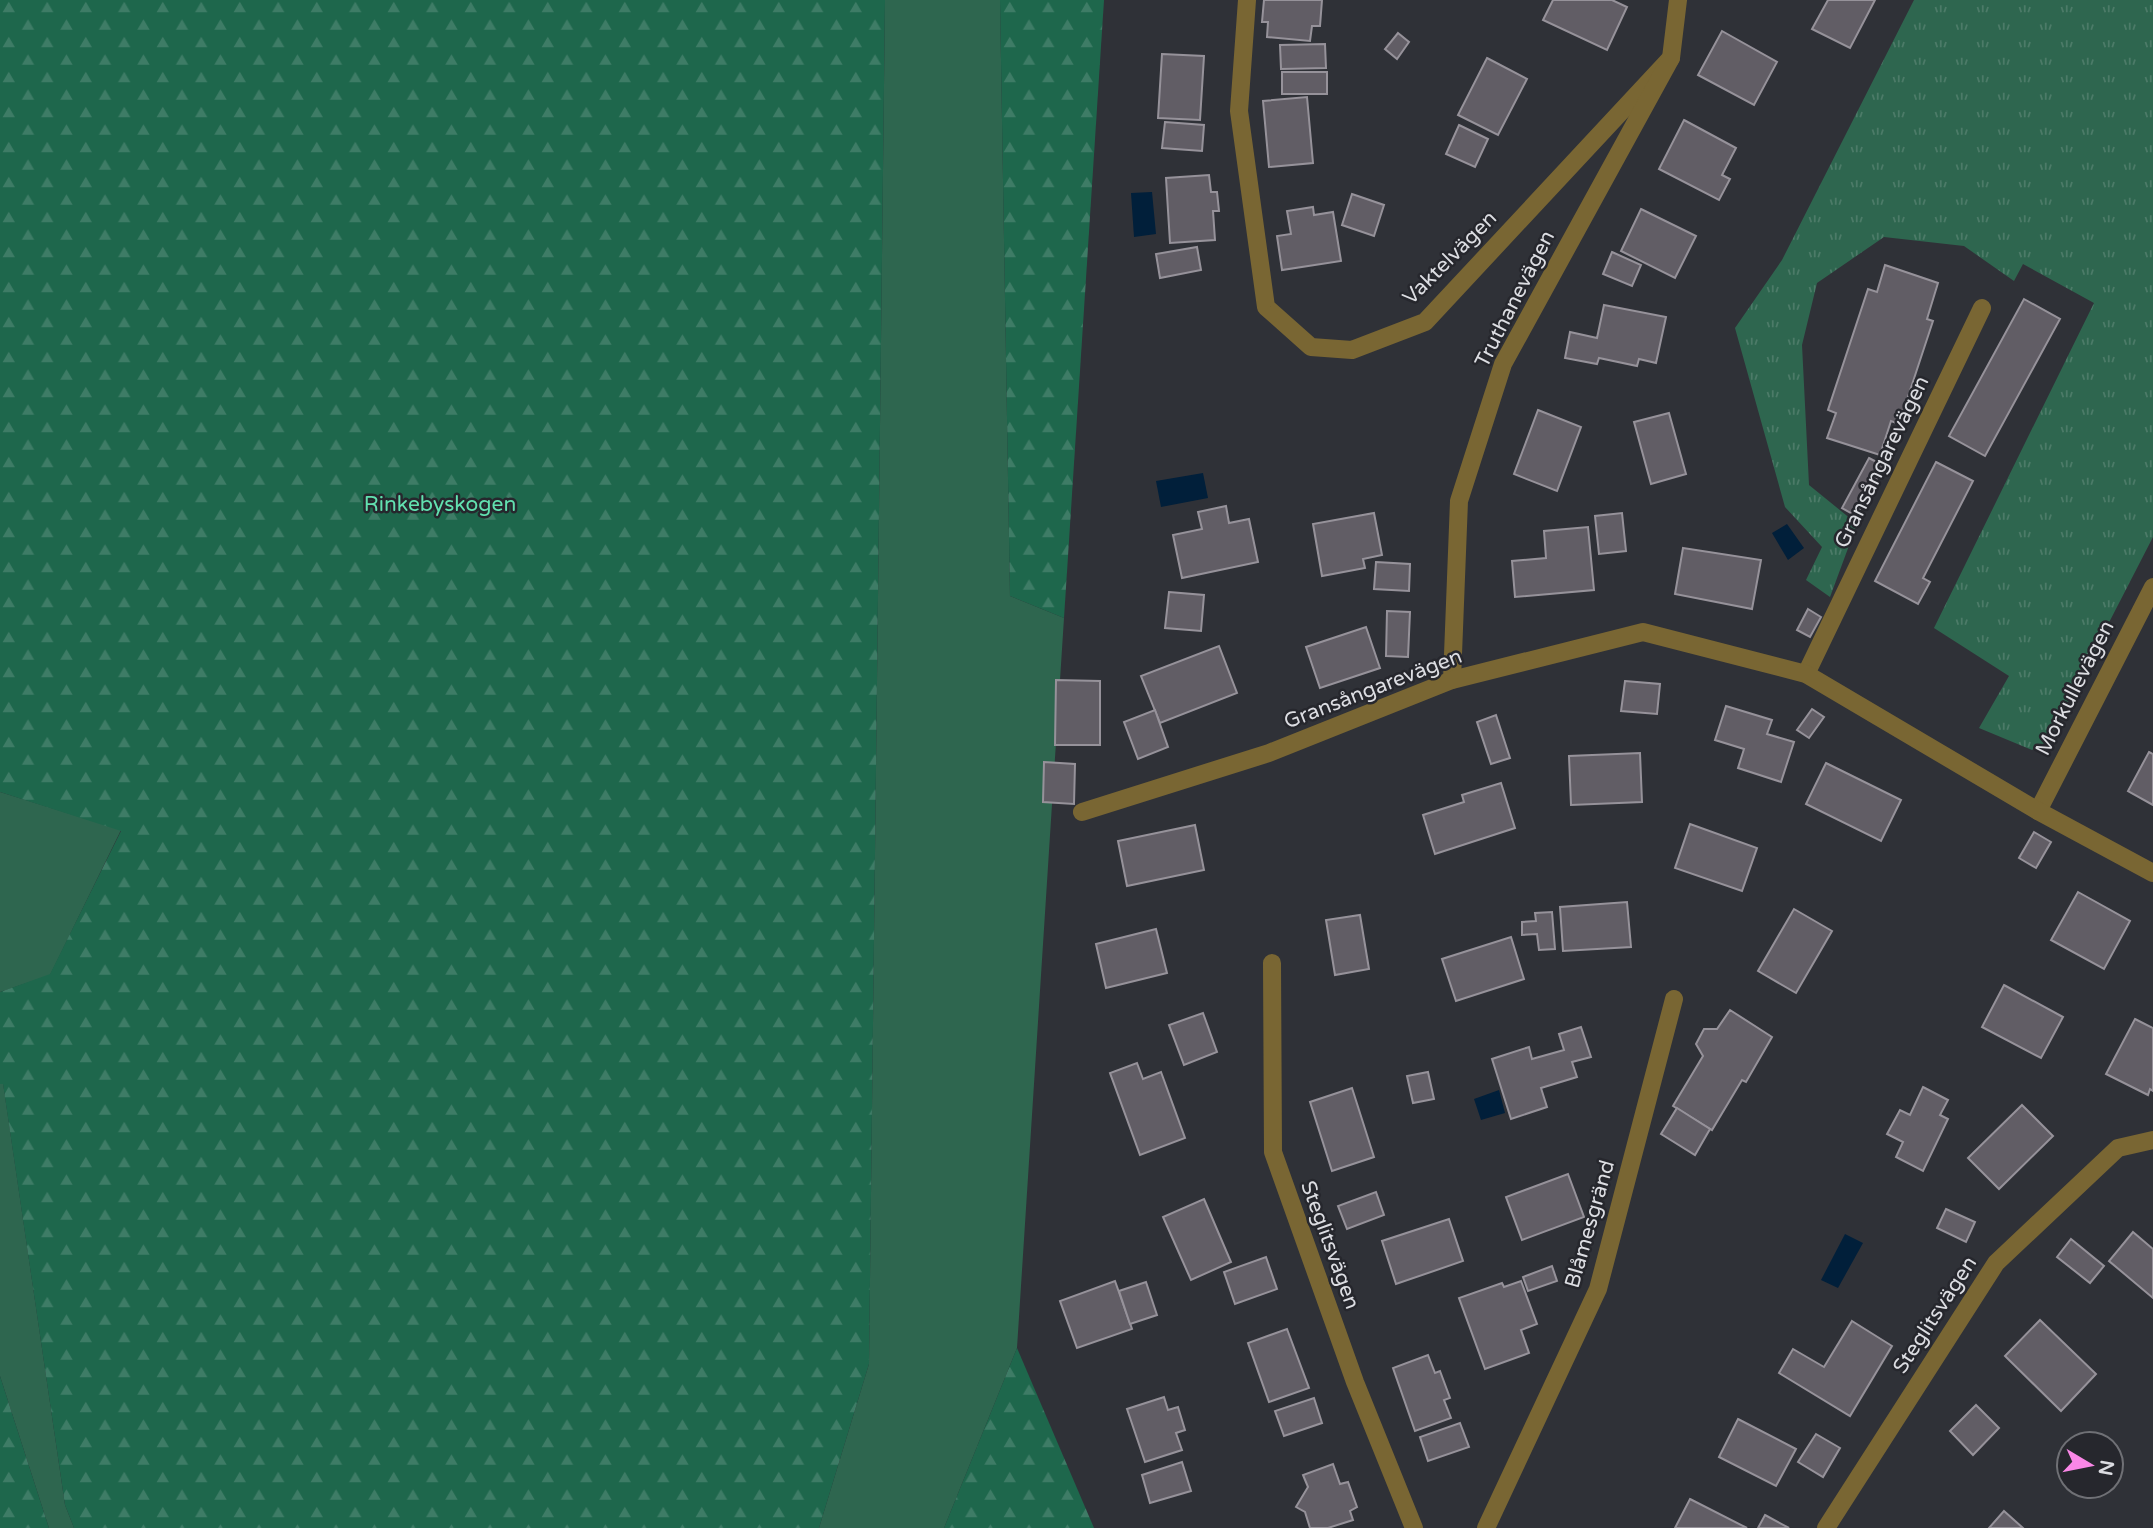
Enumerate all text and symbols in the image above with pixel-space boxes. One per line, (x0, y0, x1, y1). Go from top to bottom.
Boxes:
street label: Vaktelvägen (1398, 206, 1502, 310)
street label: Truthanevägen (1470, 226, 1560, 372)
street label: Gransångarevägen (1829, 372, 1935, 552)
park label: Rinkebyskogen (364, 492, 516, 517)
street label: Morkullevägen (2030, 616, 2120, 760)
street label: Gransångarevägen (1281, 644, 1465, 734)
street label: Blåmesgränd (1560, 1157, 1620, 1291)
street label: Steglitsvägen (1295, 1177, 1365, 1313)
street label: Steglitsvägen (1888, 1252, 1982, 1378)
north arrow (2055, 1430, 2125, 1500)
text: N (2094, 1458, 2118, 1477)

